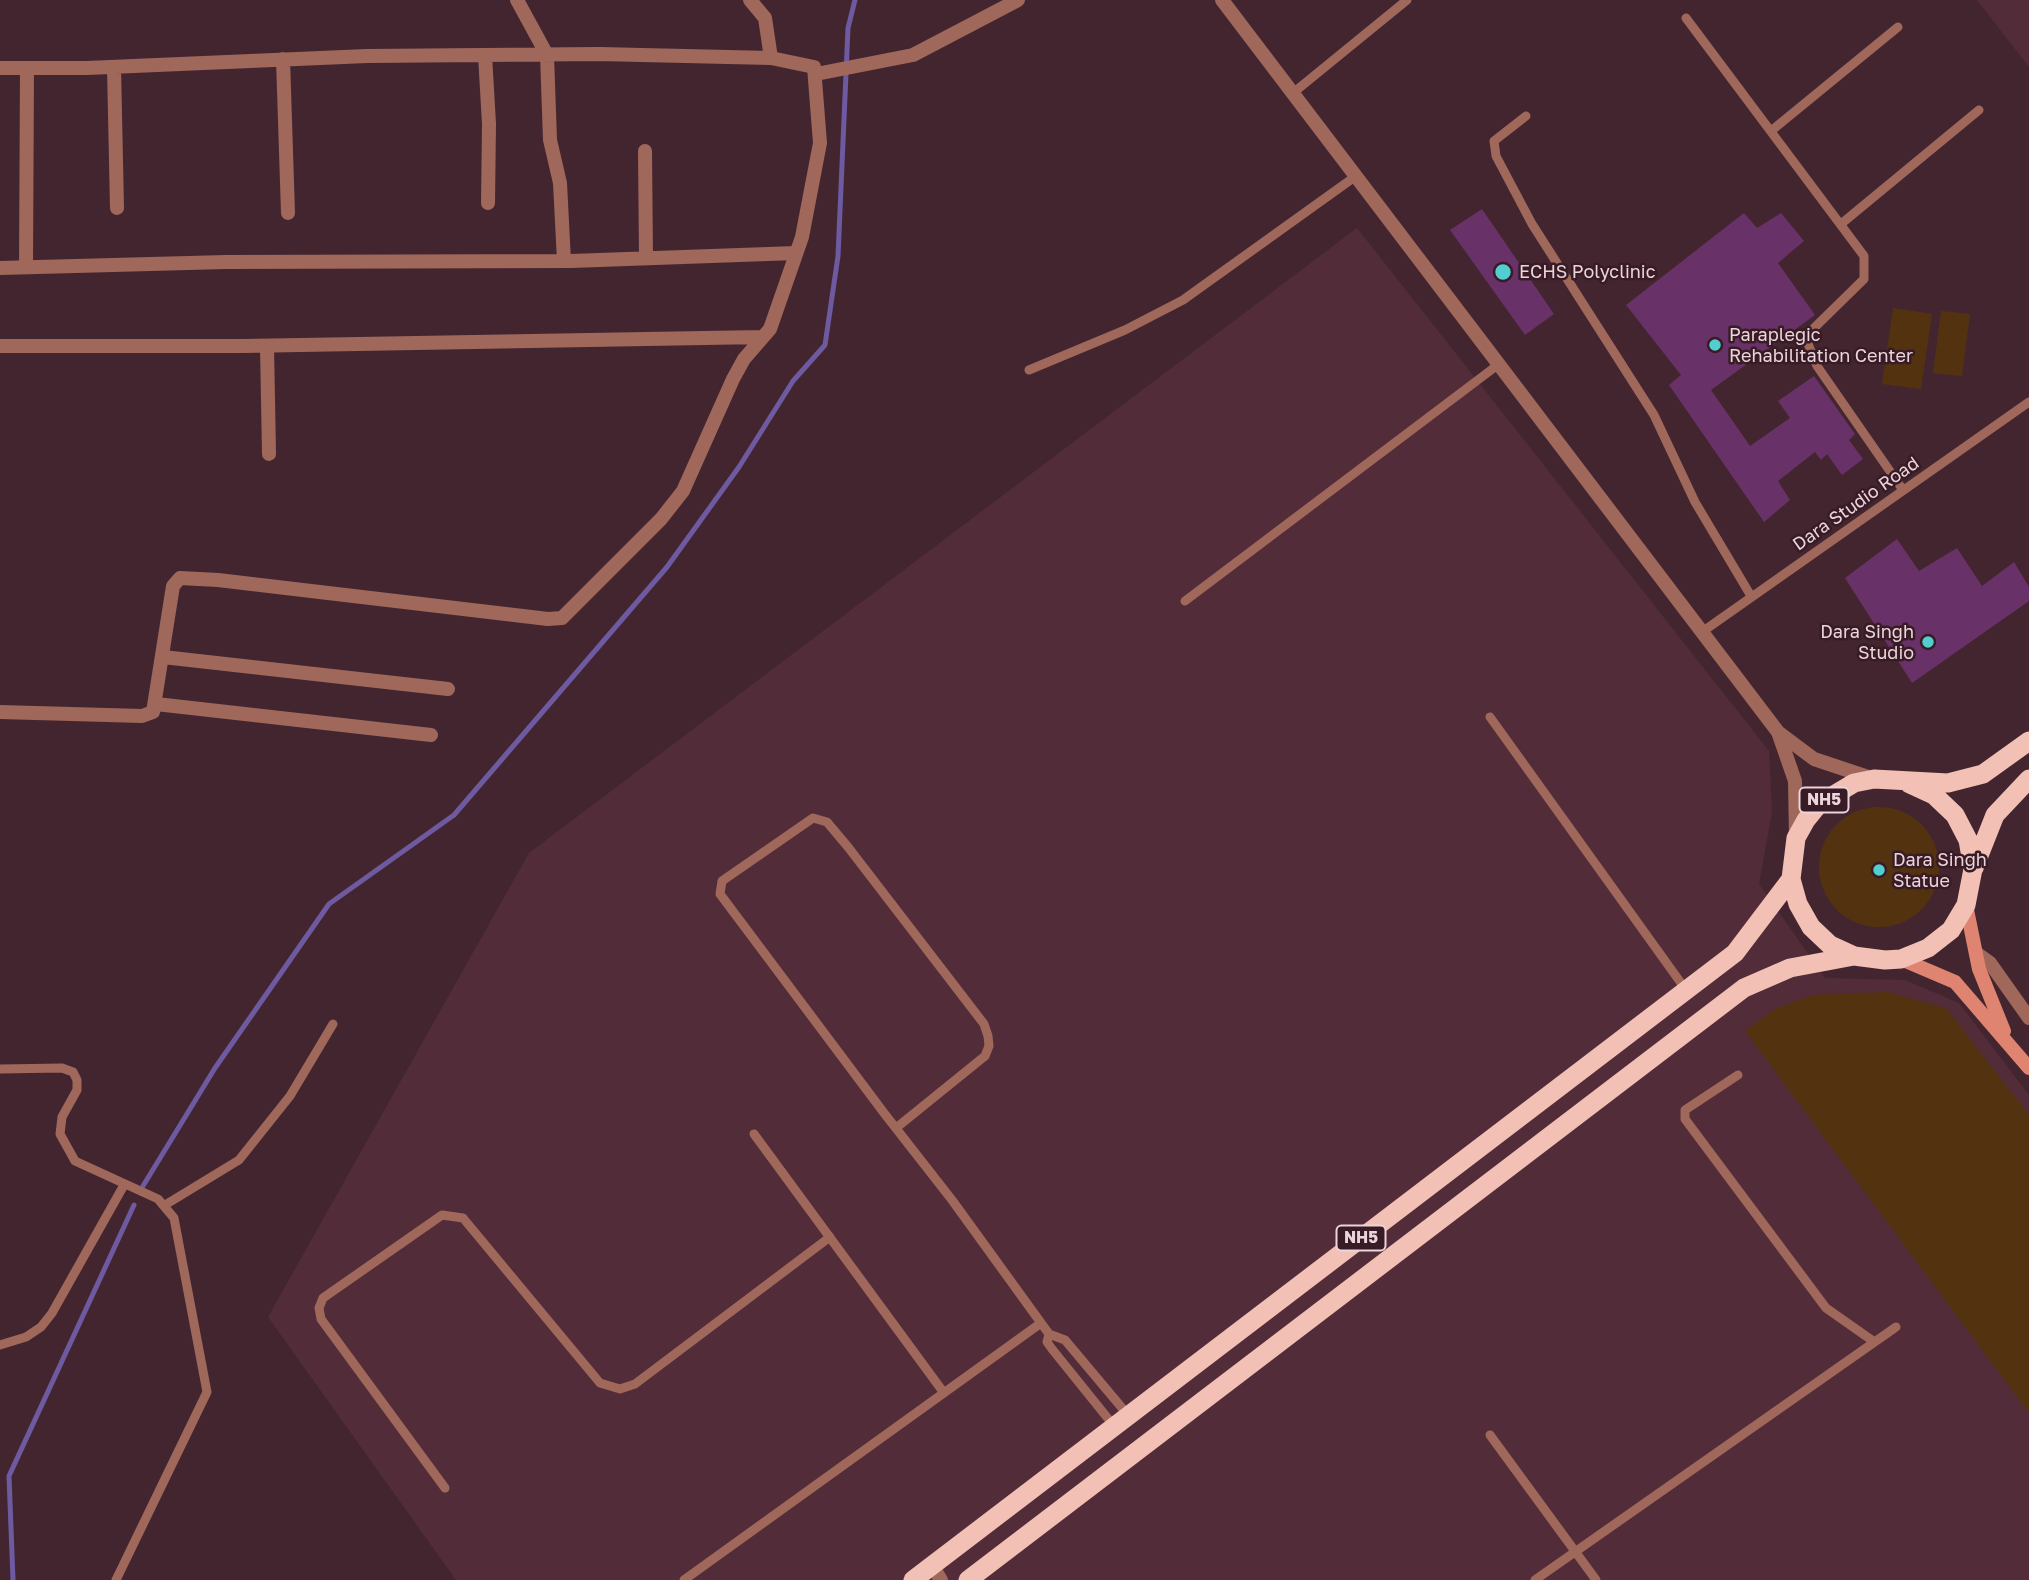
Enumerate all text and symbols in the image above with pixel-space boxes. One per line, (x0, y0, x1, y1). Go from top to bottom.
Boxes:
place label: ECHS Polyclinic (1519, 261, 1655, 283)
marker: ECHS Polyclinic (1493, 262, 1513, 282)
place label: Paraplegic Rehabilitation Center (1729, 324, 1913, 366)
marker: Paraplegic Rehabilitation Center (1707, 337, 1723, 353)
street label: Dara Studio Road (1789, 452, 1923, 556)
place label: Dara Singh Studio (1820, 621, 1914, 664)
marker: Dara Singh Studio (1920, 634, 1936, 650)
road number: NH5 (1800, 788, 1848, 813)
place label: Dara Singh Statue (1893, 849, 1987, 892)
marker: Dara Singh Statue (1871, 862, 1887, 878)
road number: NH5 (1336, 1226, 1386, 1250)

